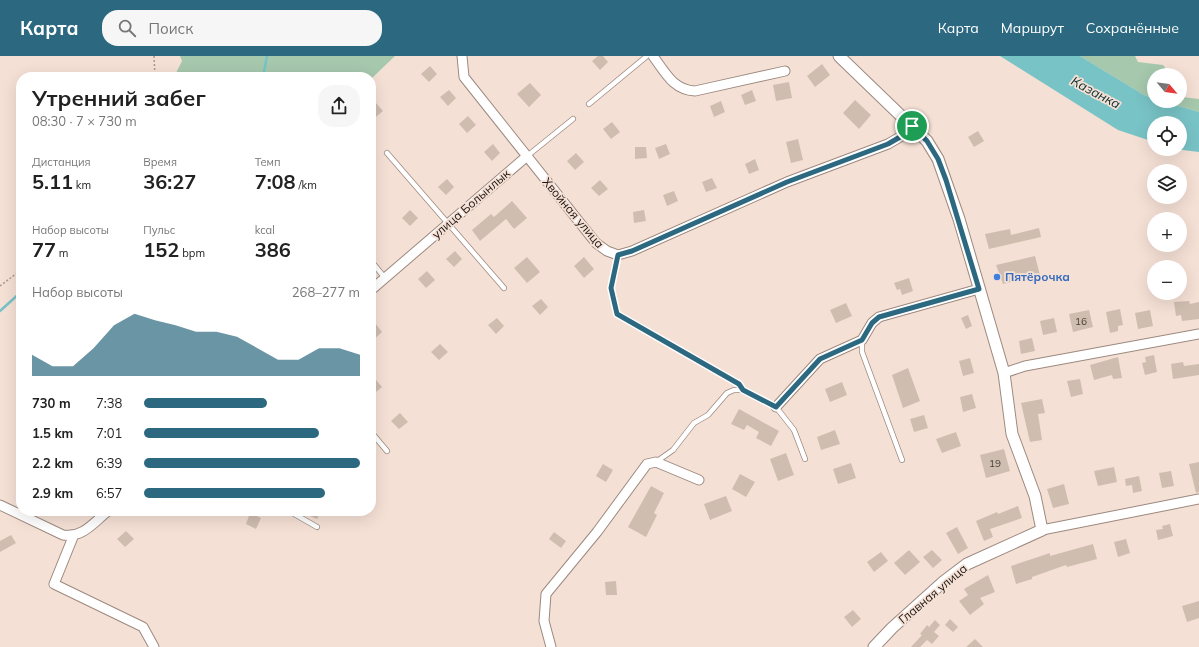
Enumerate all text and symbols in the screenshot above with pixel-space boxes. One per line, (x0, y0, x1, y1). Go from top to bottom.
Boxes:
search box (102, 10, 382, 46)
text: Карта (20, 16, 78, 40)
icon: search (116, 17, 138, 39)
text: Поиск (148, 19, 193, 38)
text: Карта (938, 19, 979, 37)
text: Маршрут (1001, 19, 1064, 37)
text: Сохранённые (1086, 19, 1179, 37)
north arrow (1147, 68, 1187, 108)
map controls (1147, 68, 1187, 300)
water label: Казанка (1069, 72, 1124, 112)
text: Утренний забег (32, 84, 206, 112)
button: share (318, 85, 360, 127)
pin (895, 109, 929, 143)
text: 08:30 · 7 × 730 m (32, 113, 137, 129)
icon: arrive (901, 115, 923, 137)
button: locate (1147, 116, 1187, 156)
text: Дистанция (32, 155, 91, 169)
text: Время (143, 155, 177, 169)
text: Темп (255, 155, 281, 169)
button: layers (1147, 164, 1187, 204)
street label: улица Болынлык (429, 165, 513, 242)
text: 5.11 (32, 169, 73, 194)
text: 36:27 (143, 169, 196, 194)
text: 7:08 (255, 169, 296, 194)
street label: Хвойная улица (539, 174, 607, 251)
text: km (73, 178, 91, 192)
text: /km (296, 178, 317, 192)
button: + (1147, 212, 1187, 252)
text: Набор высоты (32, 223, 109, 237)
text: Пульс (143, 223, 175, 237)
text: kcal (255, 223, 275, 237)
text: 77 (32, 237, 56, 262)
text: 152 (143, 237, 179, 262)
text: 386 (255, 237, 291, 262)
text: m (56, 246, 69, 260)
text: bpm (179, 246, 205, 260)
button: − (1147, 260, 1187, 300)
place label: Пятёрочка (1005, 269, 1070, 284)
marker: Пятёрочка (992, 272, 1002, 282)
text: Набор высоты (32, 284, 123, 300)
text: 268–277 m (292, 284, 360, 300)
house number: 16 (1075, 315, 1087, 328)
text: 730 m (32, 395, 71, 411)
text: 7:38 (96, 395, 122, 411)
text: 1.5 km (32, 425, 73, 441)
text: 7:01 (96, 425, 122, 441)
text: 2.2 km (32, 455, 73, 471)
text: 6:39 (96, 455, 122, 471)
house number: 19 (989, 457, 1001, 470)
text: 2.9 km (32, 485, 73, 501)
text: 6:57 (96, 485, 122, 501)
street label: Главная улица (895, 560, 970, 627)

